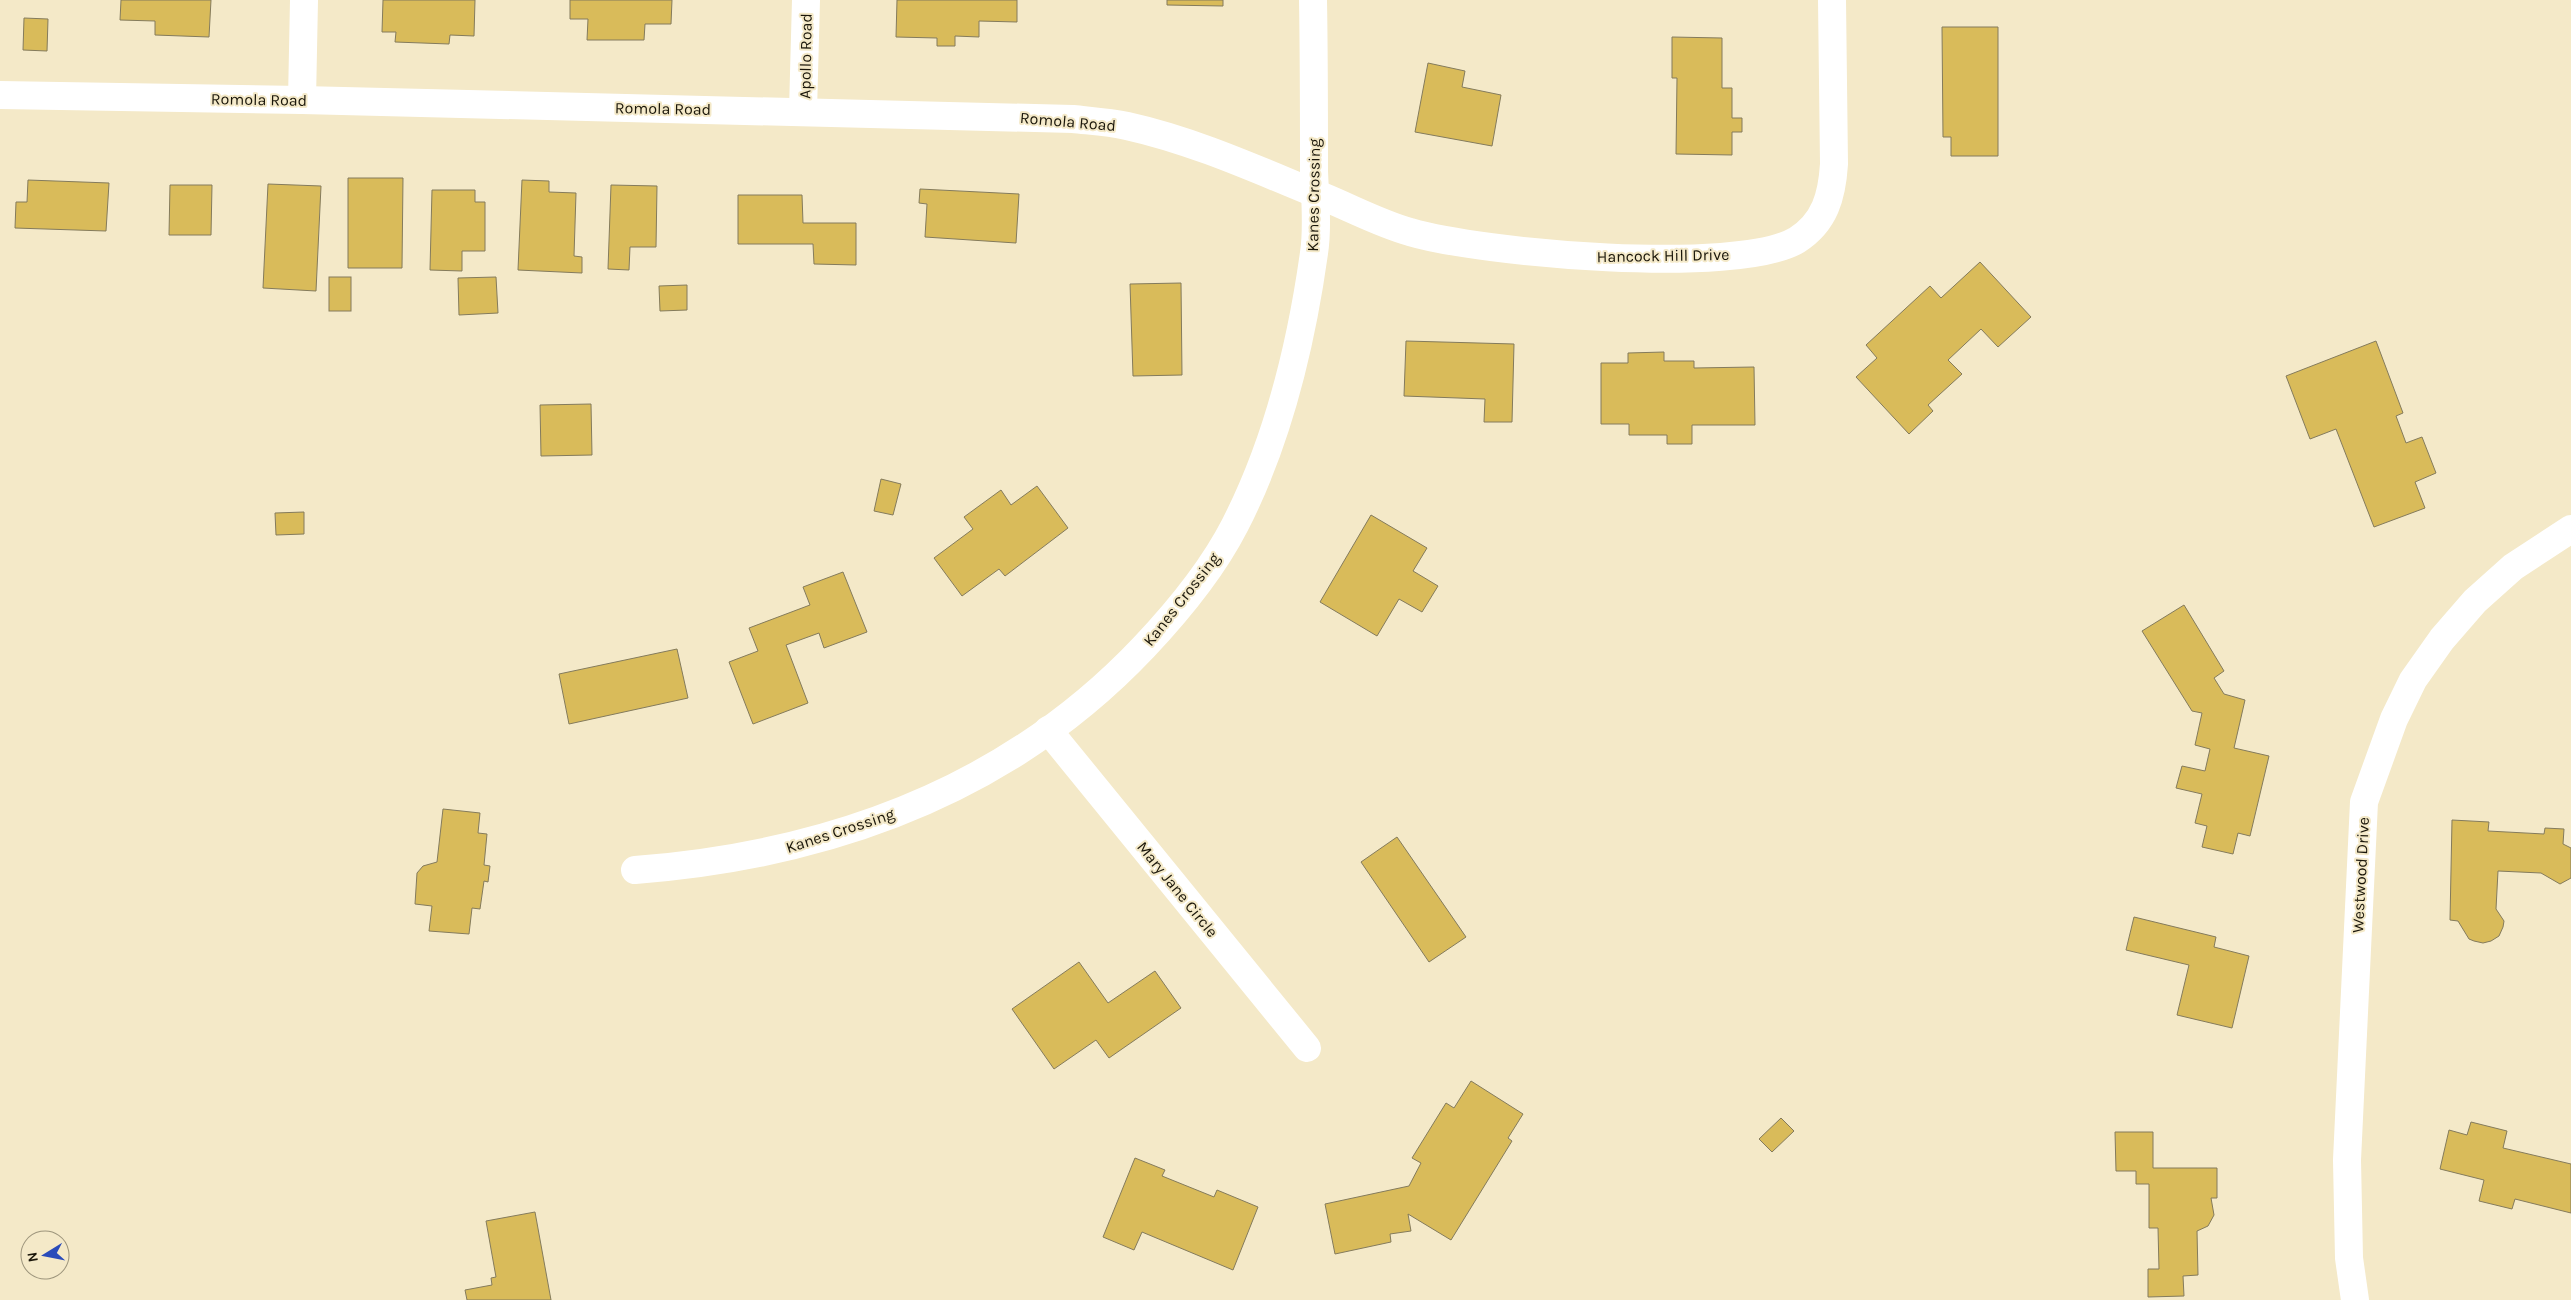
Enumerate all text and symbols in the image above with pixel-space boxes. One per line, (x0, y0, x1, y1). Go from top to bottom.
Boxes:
street label: Apollo Road (795, 13, 816, 99)
street label: Romola Road (211, 89, 307, 110)
street label: Romola Road (615, 98, 711, 119)
street label: Romola Road (1019, 108, 1117, 135)
street label: Kanes Crossing (1303, 138, 1324, 252)
street label: Hancock Hill Drive (1596, 245, 1730, 266)
street label: Kanes Crossing (1139, 549, 1224, 650)
street label: Kanes Crossing (783, 804, 897, 857)
street label: Westwood Drive (2348, 817, 2373, 934)
street label: Mary Jane Circle (1133, 838, 1222, 941)
north arrow (20, 1230, 70, 1280)
text: N (23, 1251, 42, 1264)

